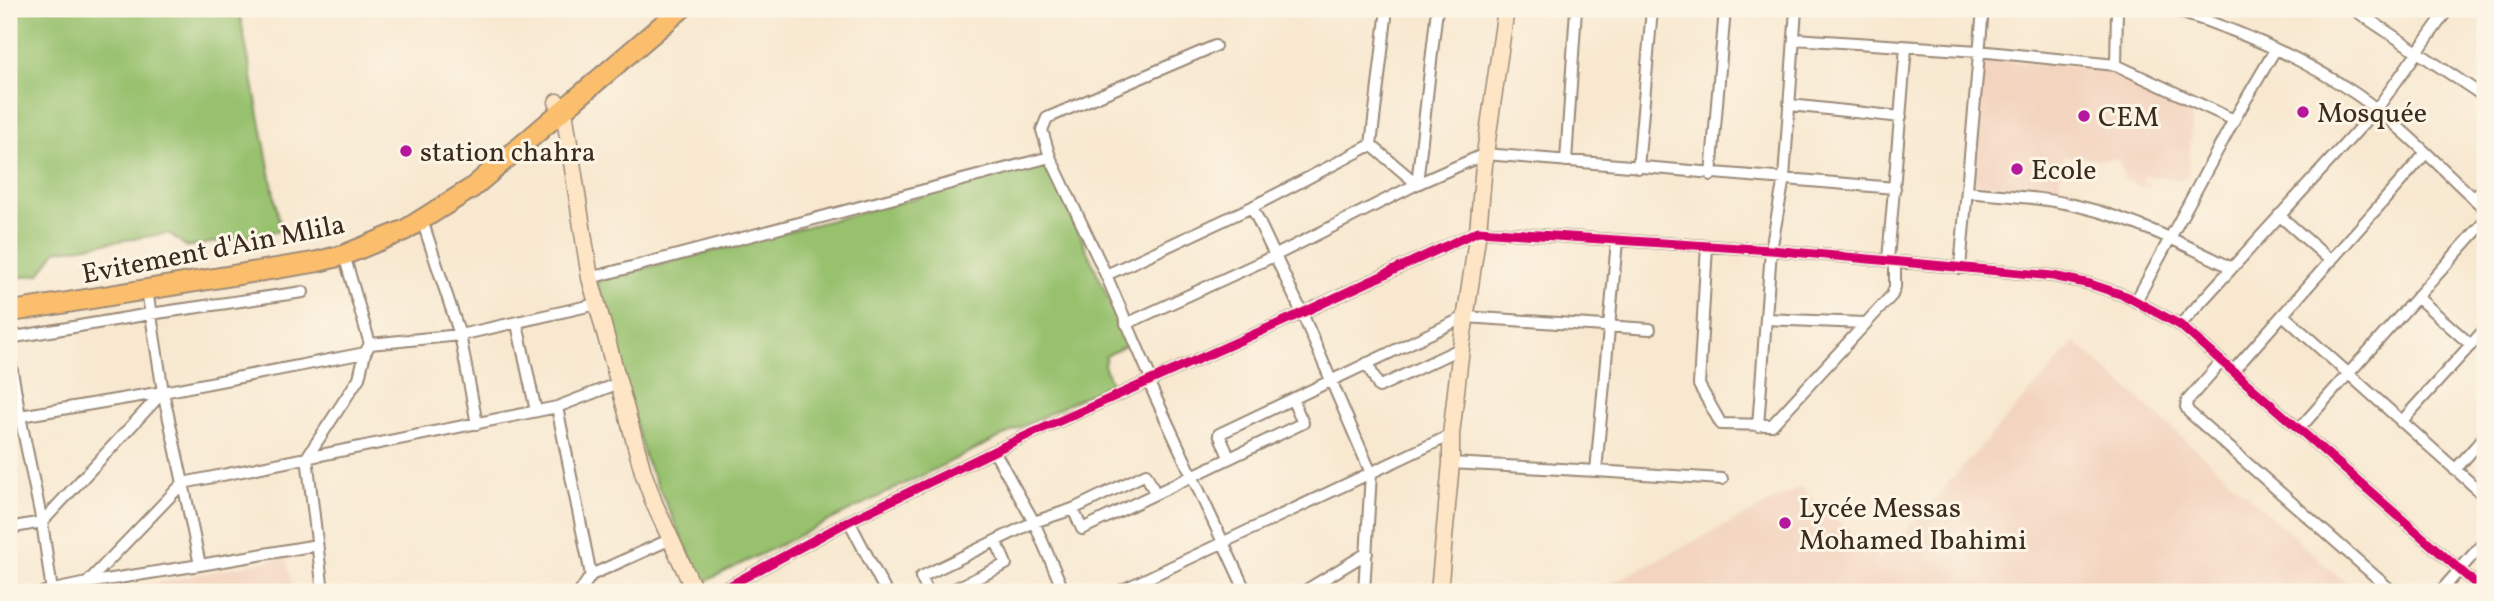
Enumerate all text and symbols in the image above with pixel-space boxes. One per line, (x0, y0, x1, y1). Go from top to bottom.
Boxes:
place label: Mosquée (2317, 95, 2427, 134)
place label: CEM (2098, 99, 2159, 138)
marker: Mosquée (2295, 104, 2311, 120)
marker: CEM (2076, 108, 2092, 124)
place label: station chahra (420, 134, 596, 173)
marker: station chahra (398, 143, 414, 159)
place label: Ecole (2031, 152, 2097, 191)
marker: Ecole (2009, 161, 2025, 177)
street label: Evitement d'Ain Mlila (79, 206, 348, 295)
place label: Lycée Messas Mohamed Ibahimi (1799, 490, 2027, 561)
marker: Lycée Messas Mohamed Ibahimi (1777, 515, 1793, 531)

